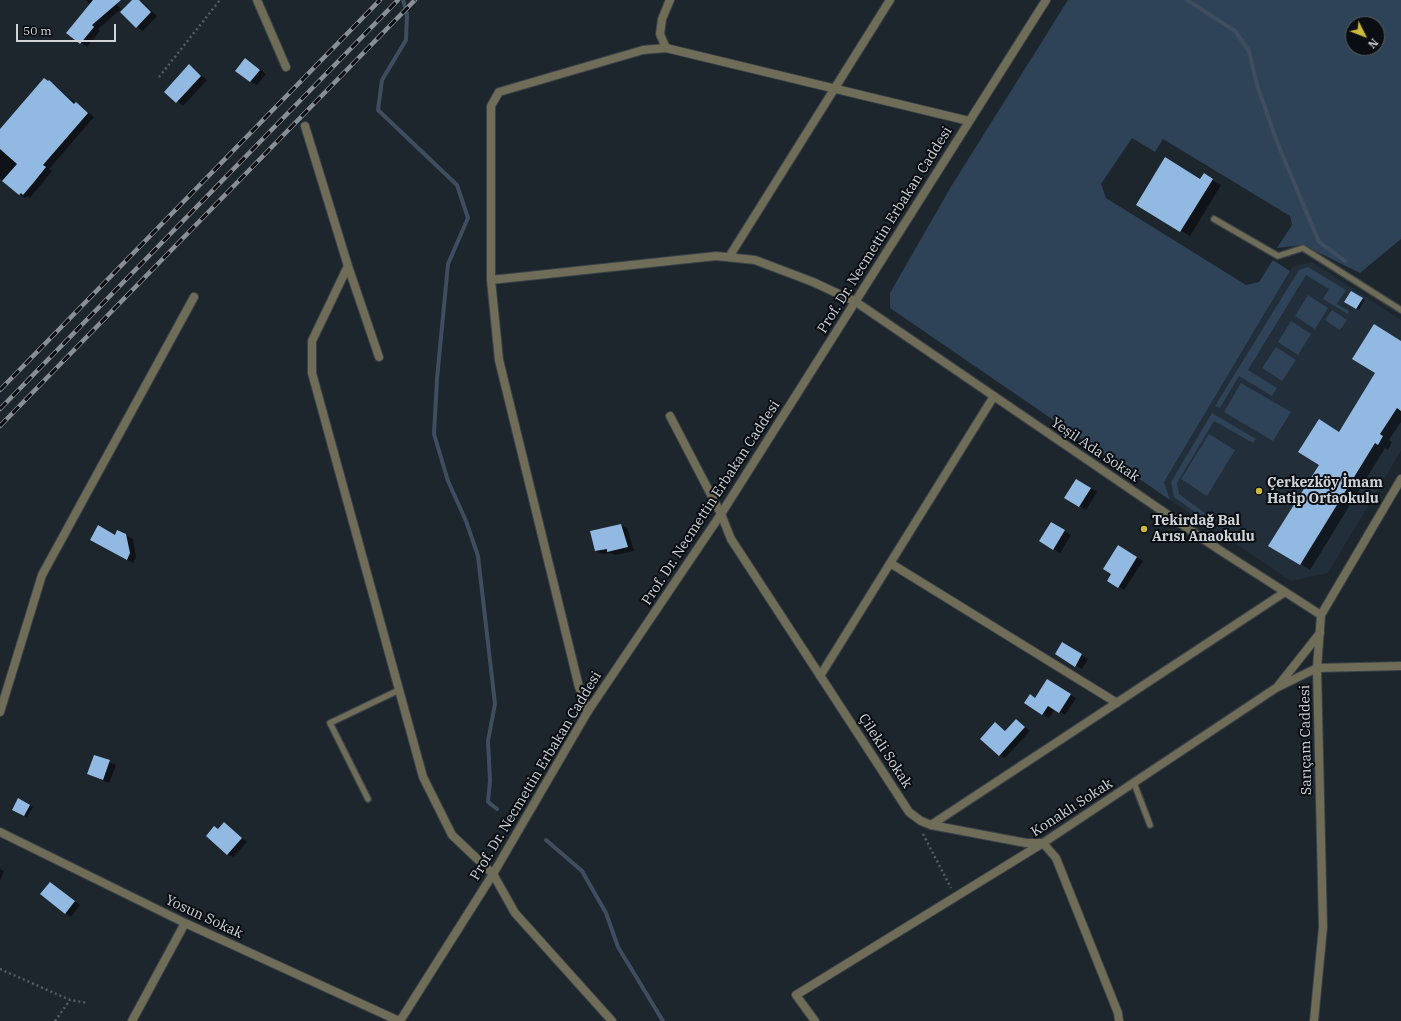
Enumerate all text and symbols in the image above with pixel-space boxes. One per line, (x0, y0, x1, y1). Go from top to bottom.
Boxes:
scale bar (18, 16, 118, 42)
north arrow (1345, 16, 1385, 56)
text: 50 m (23, 23, 52, 38)
text: N (1365, 35, 1381, 51)
street label: Prof. Dr. Necmettin Erbakan Caddesi (814, 124, 956, 336)
street label: Prof. Dr. Necmettin Erbakan Caddesi (638, 398, 784, 608)
street label: Yeşil Ada Sokak (1048, 414, 1142, 486)
place label: Çerkezköy İmam Hatip Ortaokulu (1267, 475, 1383, 508)
marker: Çerkezköy İmam Hatip Ortaokulu (1254, 486, 1264, 496)
place label: Tekirdağ Bal Arısı Anaokulu (1152, 513, 1255, 546)
marker: Tekirdağ Bal Arısı Anaokulu (1139, 524, 1149, 534)
street label: Prof. Dr. Necmettin Erbakan Caddesi (467, 669, 605, 883)
street label: Sarıçam Caddesi (1297, 685, 1315, 795)
street label: Çilekli Sokak (855, 711, 915, 791)
street label: Konaklı Sokak (1028, 775, 1116, 841)
street label: Yosun Sokak (163, 892, 245, 942)

